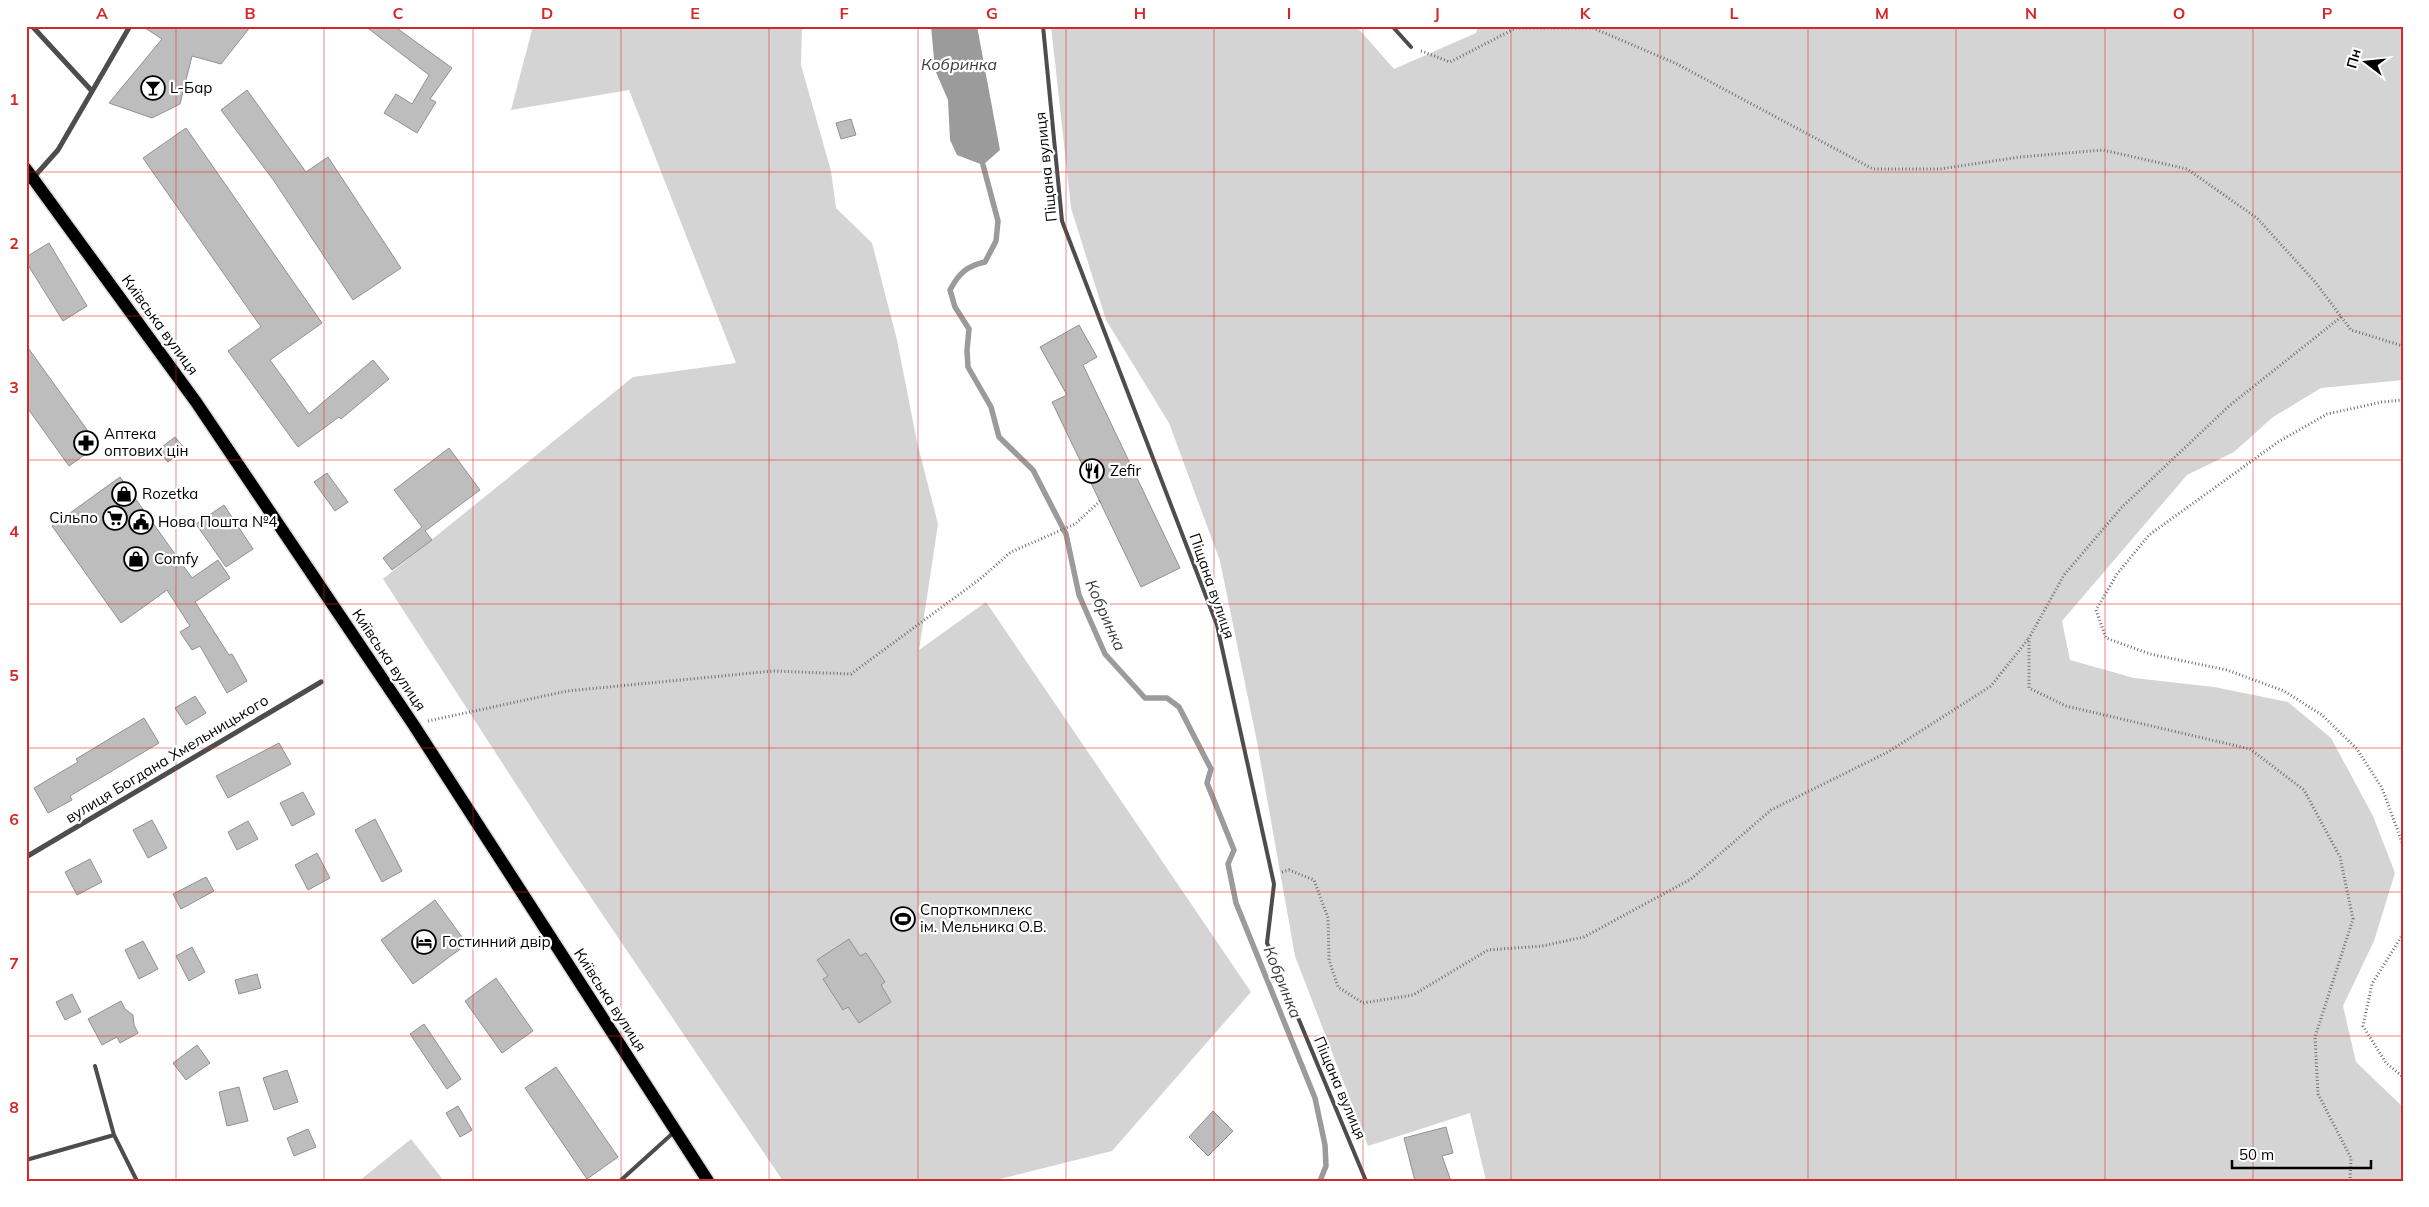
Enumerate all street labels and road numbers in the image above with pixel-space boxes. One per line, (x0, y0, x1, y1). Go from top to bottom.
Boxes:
street label: Піщана вулиця (1030, 111, 1061, 223)
street label: Київська вулиця (118, 271, 203, 378)
street label: Піщана вулиця (1186, 531, 1239, 641)
street label: Київська вулиця (348, 605, 431, 714)
street label: вулиця Богдана Хмельницького (62, 690, 272, 827)
street label: Київська вулиця (570, 945, 651, 1055)
street label: Піщана вулиця (1310, 1033, 1371, 1142)

